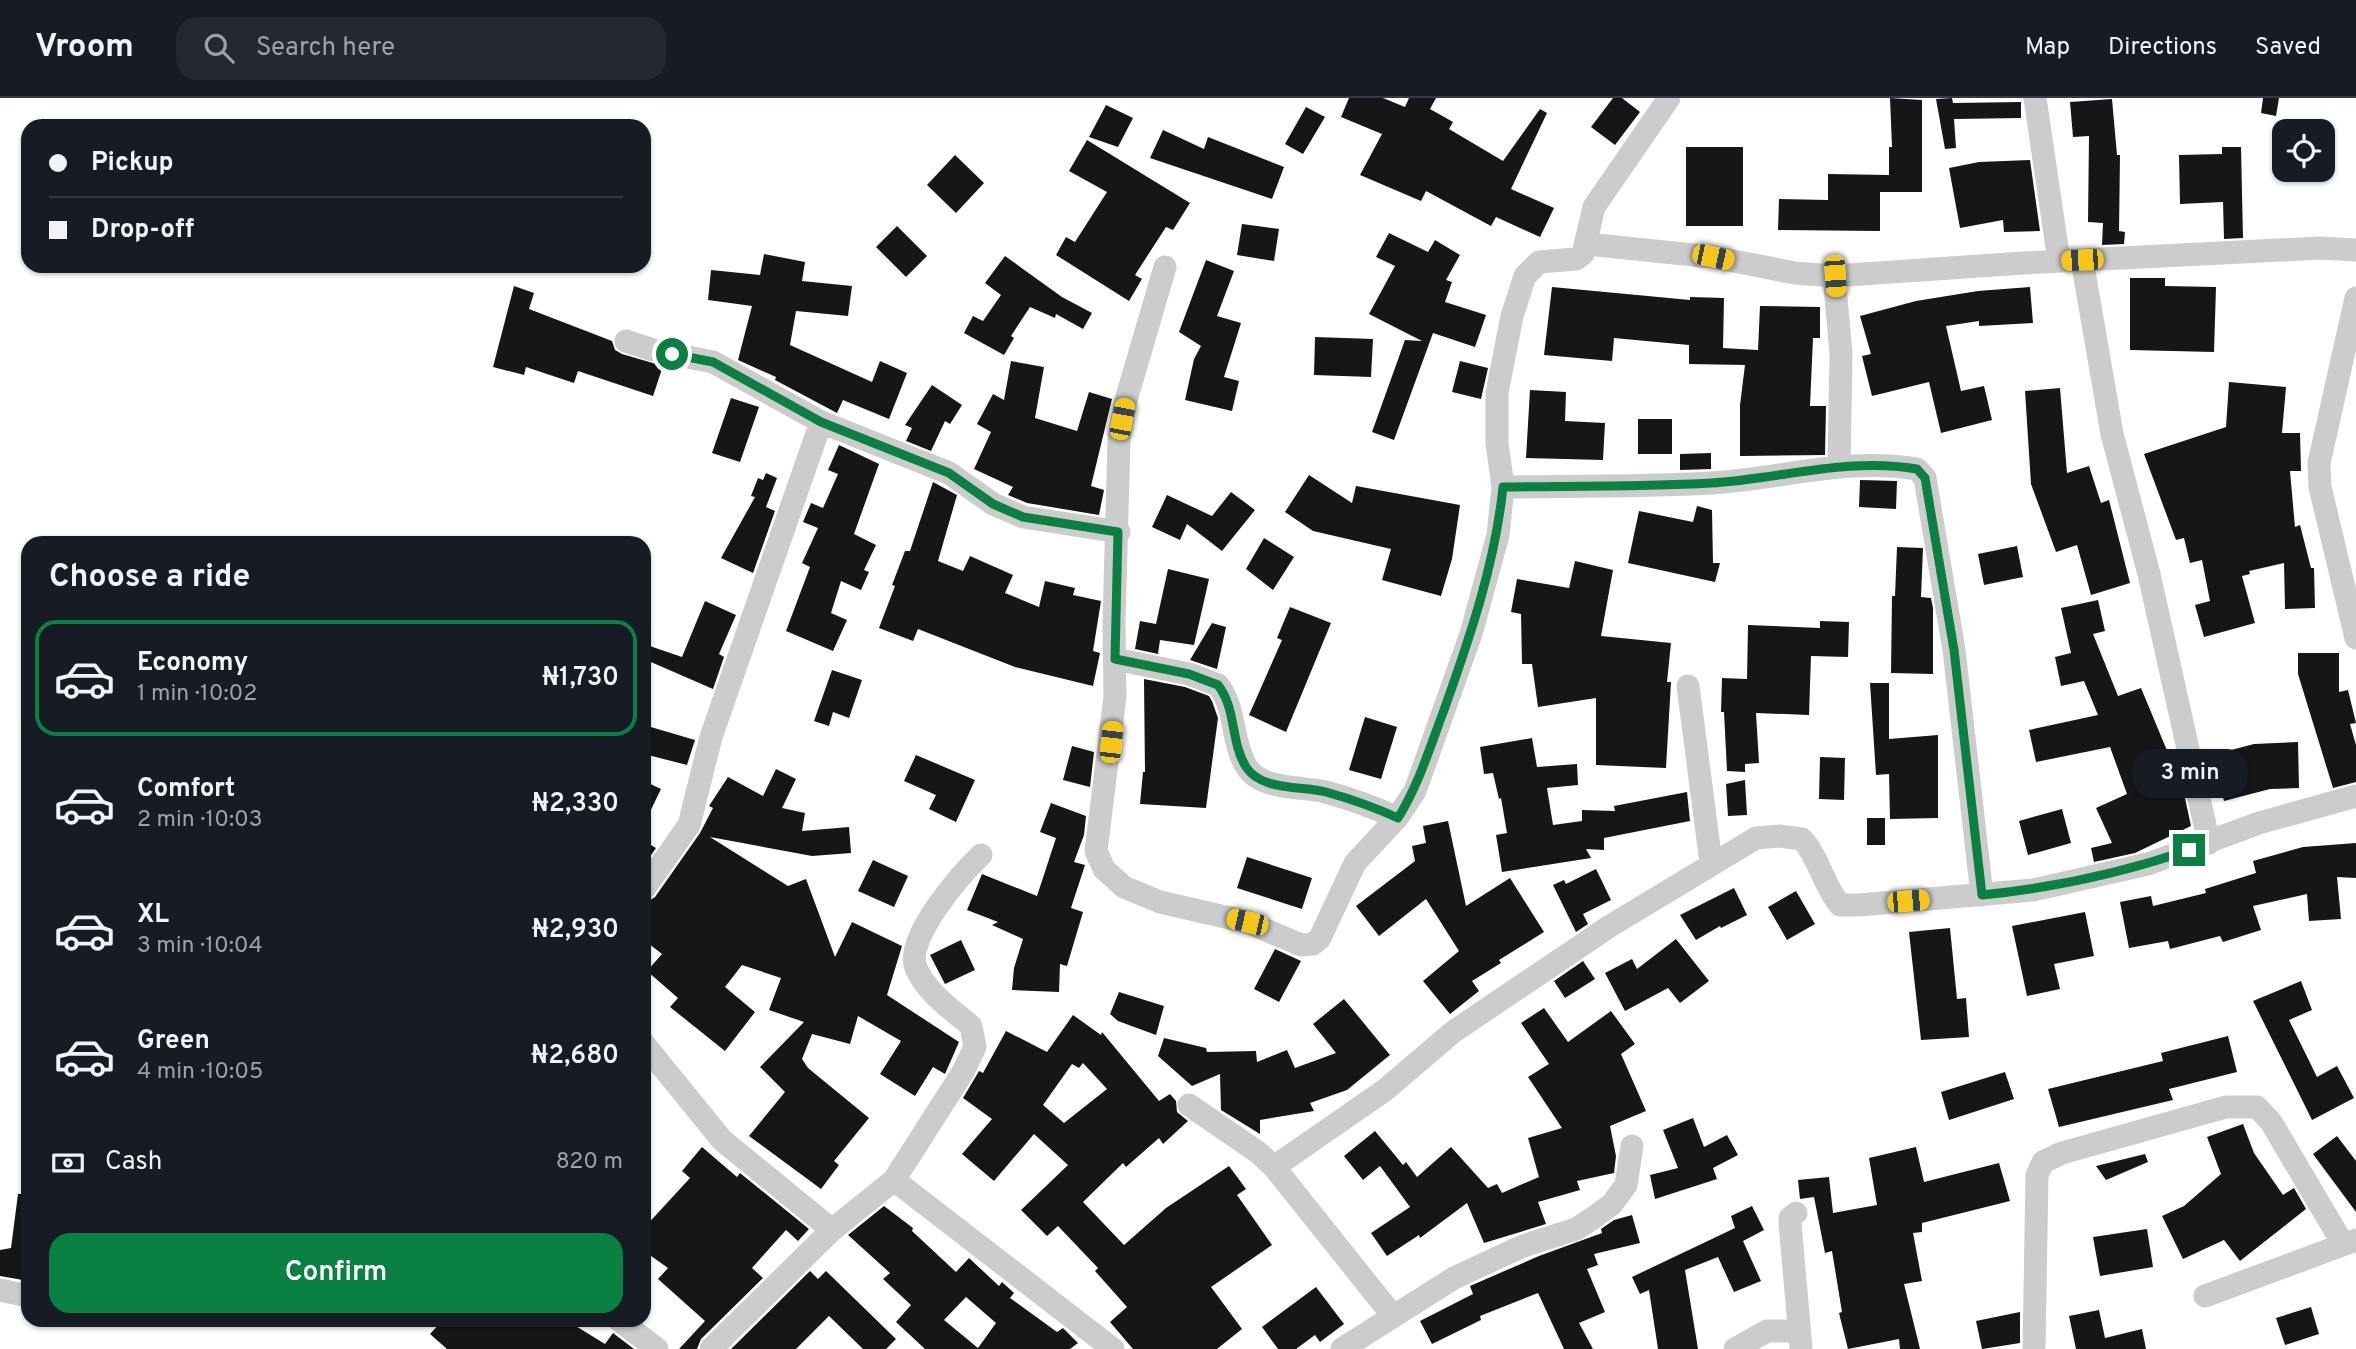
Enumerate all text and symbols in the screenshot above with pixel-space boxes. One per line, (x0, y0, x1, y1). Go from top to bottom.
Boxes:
search box (176, 17, 666, 80)
text: Vroom (35, 27, 134, 69)
icon: search (200, 29, 238, 67)
text: Search here (256, 32, 395, 65)
text: Map (2025, 33, 2070, 63)
text: Directions (2108, 33, 2217, 63)
text: Saved (2255, 33, 2321, 63)
map controls (2272, 119, 2335, 182)
button: locate (2272, 119, 2335, 182)
text: Pickup (91, 147, 174, 180)
text: Drop-off (91, 214, 194, 247)
car (1691, 242, 1736, 272)
car (2061, 249, 2104, 271)
car (1824, 254, 1847, 298)
route start (656, 338, 688, 370)
car (1108, 396, 1137, 442)
text: Choose a ride (49, 558, 250, 598)
icon: car (53, 647, 116, 710)
text: Economy (137, 647, 248, 680)
text: ₦1,730 (542, 662, 619, 695)
text: 1 min · 10:02 (137, 680, 257, 709)
car (1099, 720, 1124, 764)
callout: 3 min (2131, 748, 2247, 798)
text: 3 min (2160, 759, 2220, 788)
icon: car (53, 773, 116, 836)
text: Comfort (137, 773, 235, 806)
text: ₦2,330 (532, 788, 619, 821)
text: 2 min · 10:03 (137, 806, 263, 835)
route end (2173, 834, 2205, 866)
car (1887, 889, 1930, 913)
icon: car (53, 899, 116, 962)
text: XL (137, 899, 169, 932)
car (1225, 907, 1270, 937)
text: ₦2,930 (532, 914, 619, 947)
text: 3 min · 10:04 (137, 932, 263, 961)
icon: car (53, 1025, 116, 1088)
text: Green (137, 1025, 210, 1058)
text: ₦2,680 (531, 1040, 619, 1073)
text: 4 min · 10:05 (137, 1058, 263, 1087)
icon: cash (49, 1144, 87, 1182)
text: Cash (105, 1146, 162, 1179)
text: 820 m (556, 1148, 623, 1177)
button: Confirm (49, 1233, 623, 1313)

